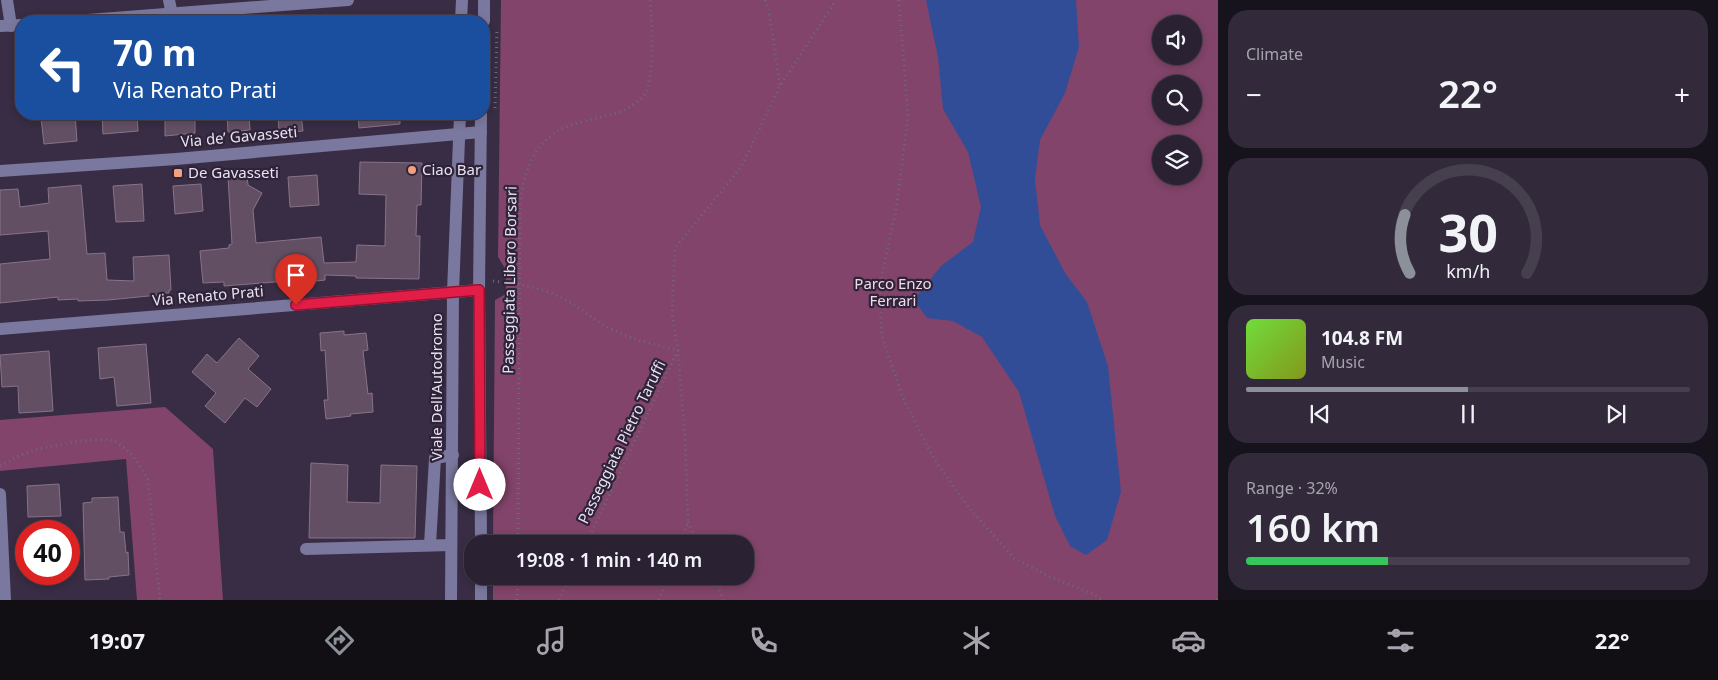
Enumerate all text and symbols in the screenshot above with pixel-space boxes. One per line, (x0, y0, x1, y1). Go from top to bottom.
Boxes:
map controls (1152, 15, 1202, 185)
button: sound (1152, 15, 1202, 65)
text: 70 m (113, 29, 196, 76)
icon: left (30, 35, 95, 100)
text: Climate (1246, 43, 1303, 65)
text: 22° (1438, 67, 1498, 119)
text: Via Renato Prati (113, 74, 277, 104)
button: search (1152, 75, 1202, 125)
text: − (1246, 75, 1262, 113)
text: + (1674, 75, 1690, 113)
street label: Via de’ Gavasseti (180, 121, 298, 151)
button: layers (1152, 135, 1202, 185)
place label: Ciao Bar (422, 159, 481, 179)
place label: De Gavasseti (188, 162, 279, 182)
marker: Ciao Bar (406, 164, 418, 176)
marker: De Gavasseti (172, 167, 184, 179)
street label: Passeggiata Libero Borsari (497, 186, 521, 374)
text: 30 (1438, 196, 1498, 267)
pin (275, 254, 317, 305)
text: km/h (1446, 259, 1490, 283)
icon: arrive (282, 261, 310, 289)
park label: Parco Enzo Ferrari (854, 273, 932, 310)
street label: Via Renato Prati (151, 280, 264, 310)
street label: Viale Dell'Autodromo (426, 313, 446, 461)
text: 104.8 FM (1321, 325, 1403, 351)
text: Music (1321, 351, 1365, 373)
street label: Passeggiata Pietro Taruffi (573, 356, 669, 527)
icon: previous (1306, 400, 1334, 428)
icon: pause (1454, 400, 1482, 428)
icon: next (1602, 400, 1630, 428)
position arrow (453, 458, 505, 510)
text: Range · 32% (1246, 477, 1338, 499)
text: 160 km (1246, 501, 1380, 553)
speed limit sign: 40 (15, 520, 80, 585)
text: 19:08 · 1 min · 140 m (516, 547, 702, 573)
icon: directions (322, 623, 357, 658)
icon: music (534, 623, 569, 658)
icon: phone (746, 623, 781, 658)
icon: climate (959, 623, 994, 658)
icon: car (1171, 623, 1206, 658)
icon: filters (1383, 623, 1418, 658)
text: 19:07 (89, 625, 145, 655)
text: 22° (1595, 625, 1629, 655)

